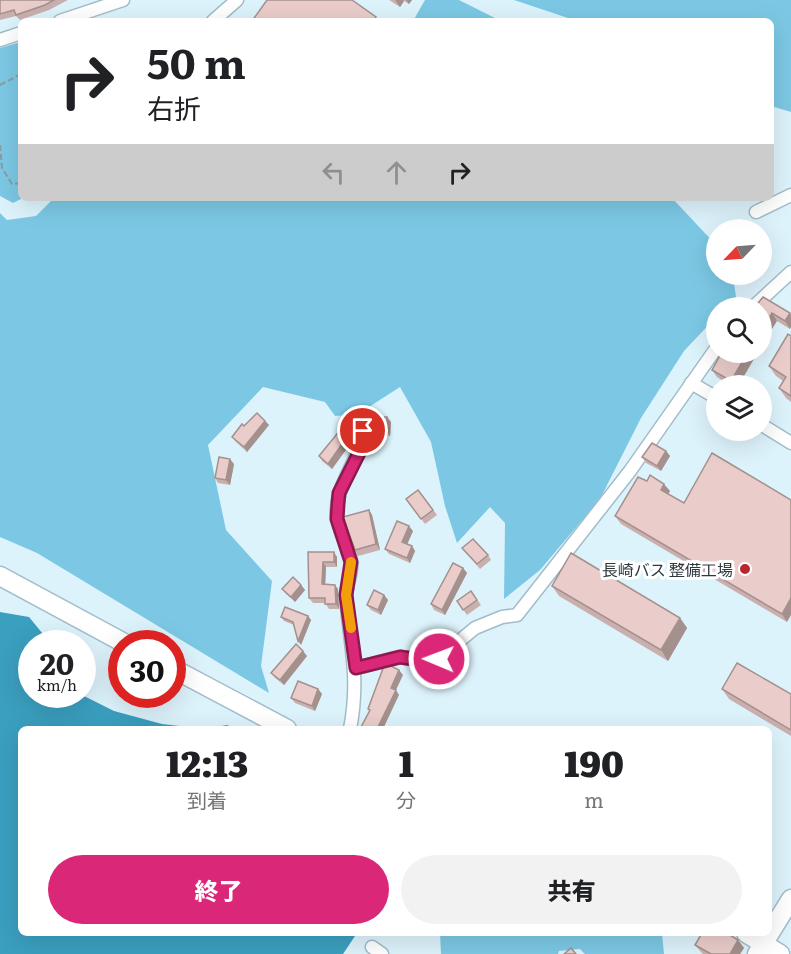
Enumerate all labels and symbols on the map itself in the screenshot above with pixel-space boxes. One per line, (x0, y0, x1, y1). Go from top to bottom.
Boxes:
north arrow (706, 219, 772, 285)
pin (337, 405, 388, 456)
place label: 長崎バス 整備工場 (602, 557, 733, 581)
marker: 長崎バス 整備工場 (738, 562, 752, 576)
position arrow (407, 627, 471, 691)
speed limit sign: 30 (108, 630, 186, 708)

